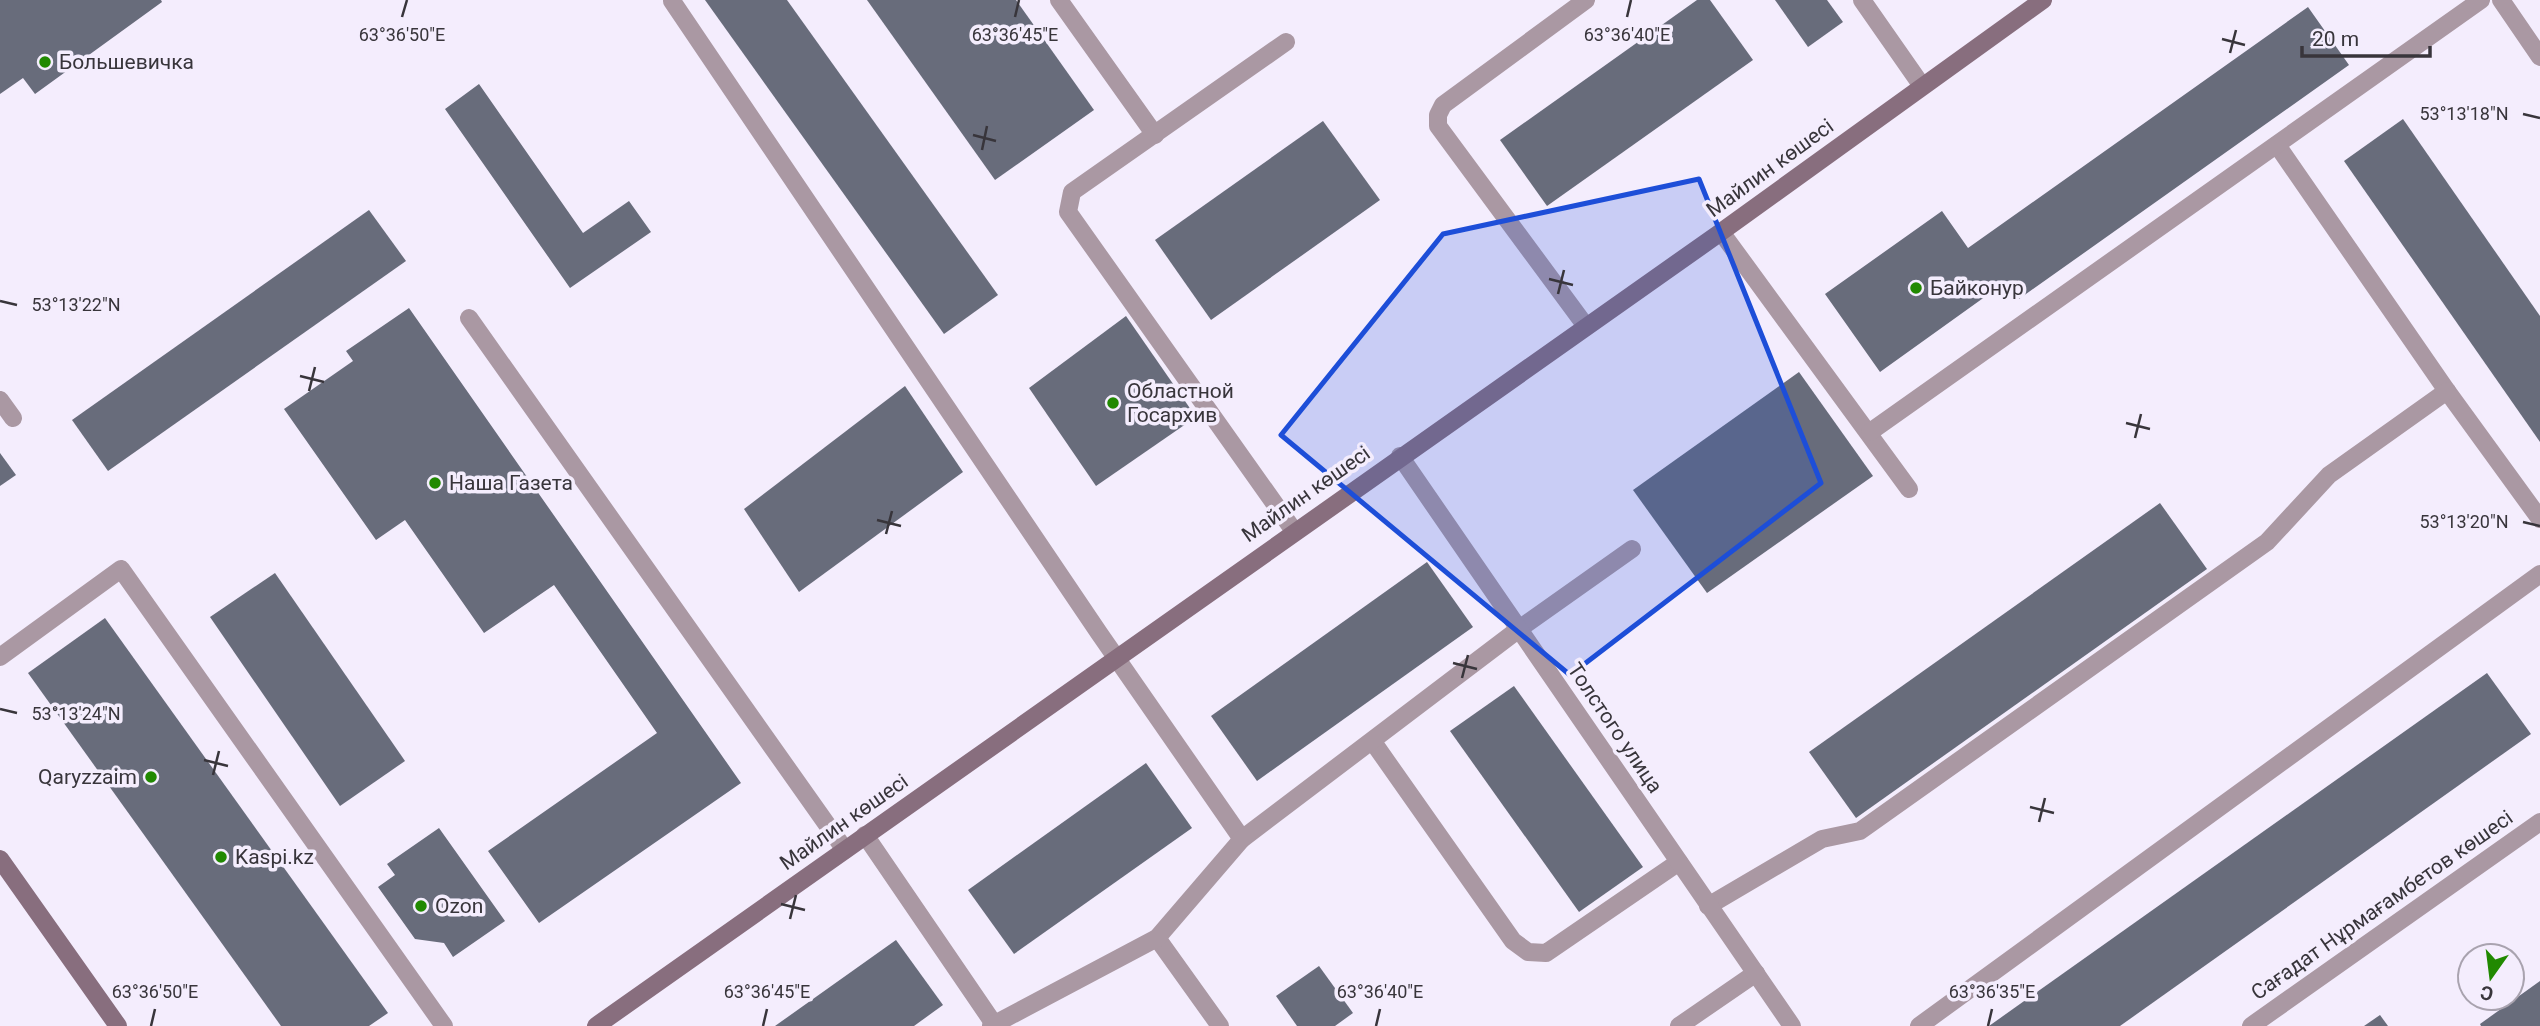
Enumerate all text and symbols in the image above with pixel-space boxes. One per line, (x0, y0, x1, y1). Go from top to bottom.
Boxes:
scale bar (2302, 14, 2430, 58)
text: 63°36'50"E (359, 24, 445, 45)
text: 63°36'45"E (972, 24, 1058, 45)
text: 63°36'40"E (1584, 24, 1670, 45)
text: 20 m (2312, 27, 2359, 51)
place label: Большевичка (59, 50, 194, 74)
marker: Большевичка (37, 54, 53, 70)
text: 53°13'18"N (2419, 103, 2509, 124)
street label: Майлин көшесі (1702, 114, 1838, 222)
place label: Байконур (1930, 276, 2024, 300)
marker: Байконур (1908, 280, 1924, 296)
text: 53°13'22"N (31, 294, 121, 315)
place label: Областной Госархив (1127, 379, 1234, 427)
marker: Областной Госархив (1105, 395, 1121, 411)
street label: Майлин көшесі (1237, 441, 1375, 547)
place label: Наша Газета (449, 471, 573, 495)
marker: Наша Газета (427, 475, 443, 491)
text: 53°13'20"N (2419, 511, 2509, 532)
street label: Толстого улица (1563, 658, 1667, 798)
text: 53°13'24"N (31, 703, 121, 724)
place label: Qaryzzaim (38, 765, 137, 789)
marker: Qaryzzaim (143, 769, 159, 785)
street label: Майлин көшесі (775, 769, 913, 875)
street label: Сағадат Нұрмағамбетов көшесі (2246, 805, 2518, 1005)
place label: Kaspi.kz (235, 845, 314, 869)
marker: Kaspi.kz (213, 849, 229, 865)
place label: Ozon (435, 894, 483, 918)
marker: Ozon (413, 898, 429, 914)
north arrow (2456, 942, 2526, 1012)
text: 63°36'50"E (112, 981, 198, 1002)
text: 63°36'45"E (724, 981, 810, 1002)
text: 63°36'40"E (1337, 981, 1423, 1002)
text: 63°36'35"E (1949, 981, 2035, 1002)

